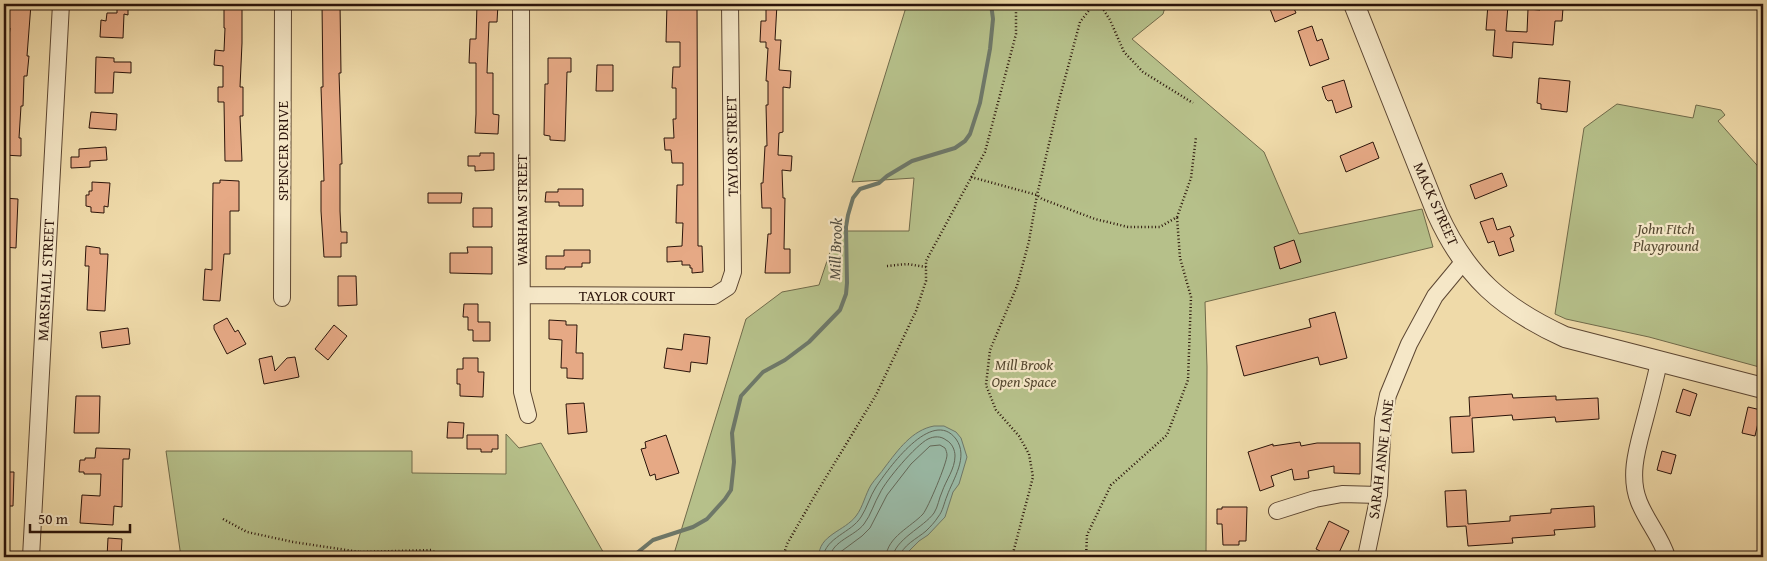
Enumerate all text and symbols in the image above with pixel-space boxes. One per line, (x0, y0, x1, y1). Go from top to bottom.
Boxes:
street label: TAYLOR STREET (720, 95, 743, 196)
street label: SPENCER DRIVE (272, 100, 293, 201)
street label: WARHAM STREET (511, 153, 532, 266)
street label: MACK STREET (1409, 159, 1464, 249)
water label: Mill Brook (822, 217, 848, 280)
street label: MARSHALL STREET (32, 218, 59, 342)
park label: John Fitch Playground (1632, 218, 1699, 256)
street label: TAYLOR COURT (579, 285, 676, 306)
park label: Mill Brook Open Space (991, 354, 1057, 392)
street label: SARAH ANNE LANE (1363, 397, 1398, 520)
scale bar (30, 501, 130, 533)
text: 50 m (38, 508, 69, 529)

